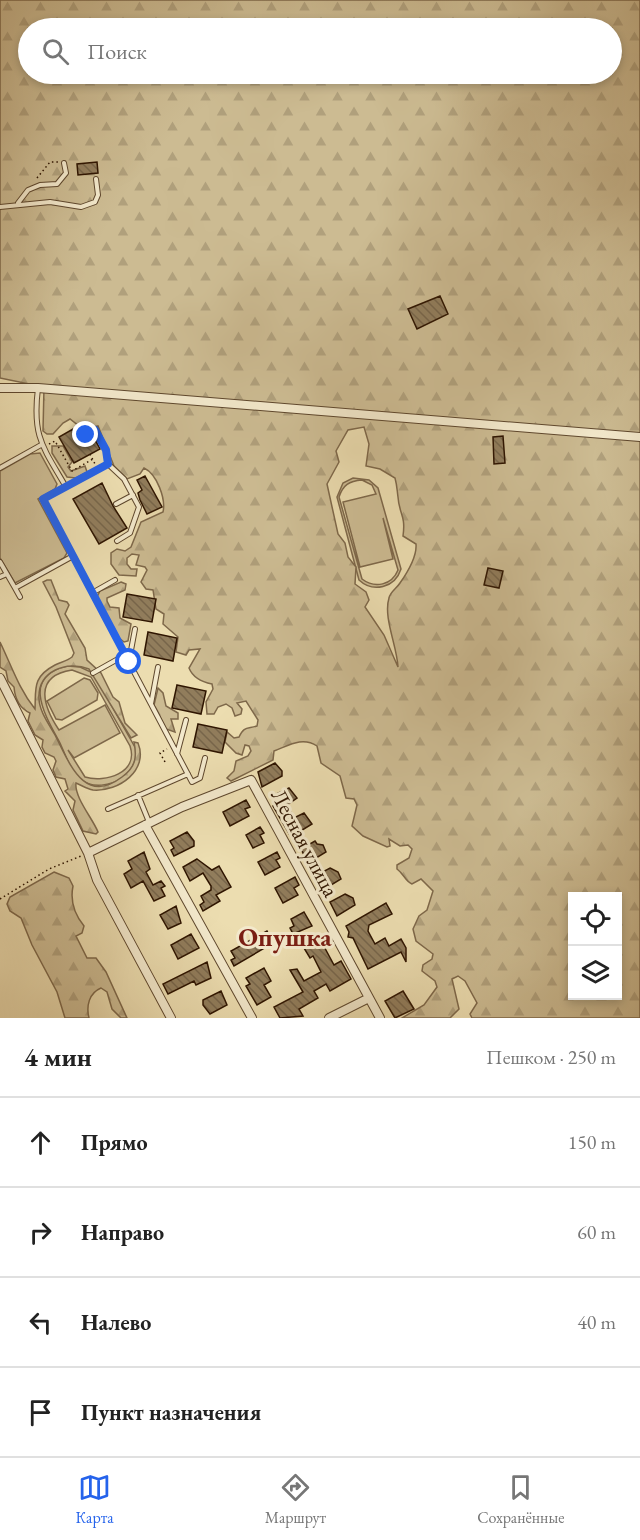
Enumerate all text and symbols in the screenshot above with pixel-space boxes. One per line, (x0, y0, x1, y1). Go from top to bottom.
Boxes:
search box (18, 18, 622, 84)
icon: search (39, 35, 72, 68)
text: Поиск (87, 37, 147, 66)
route end (72, 421, 98, 447)
route start (115, 648, 141, 674)
street label: Лесная улица (264, 784, 346, 902)
map controls (568, 892, 622, 1000)
button: locate (568, 892, 622, 946)
district label: Опушка (238, 920, 332, 954)
button: layers (568, 946, 622, 1000)
text: 4 мин (24, 1040, 92, 1074)
text: Пешком · 250 m (486, 1044, 616, 1070)
icon: ahead (24, 1126, 57, 1159)
text: Прямо (81, 1128, 148, 1157)
text: 150 m (568, 1129, 616, 1155)
icon: right (24, 1216, 57, 1249)
text: Направо (81, 1218, 164, 1247)
text: 60 m (577, 1219, 616, 1245)
icon: left (24, 1306, 57, 1339)
text: Налево (81, 1308, 151, 1337)
text: 40 m (577, 1309, 616, 1335)
icon: arrive (24, 1396, 57, 1429)
text: Пункт назначения (81, 1398, 261, 1427)
tab: Карта (76, 1471, 114, 1528)
tab: Маршрут (265, 1471, 326, 1528)
tab: Сохранённые (477, 1471, 564, 1528)

